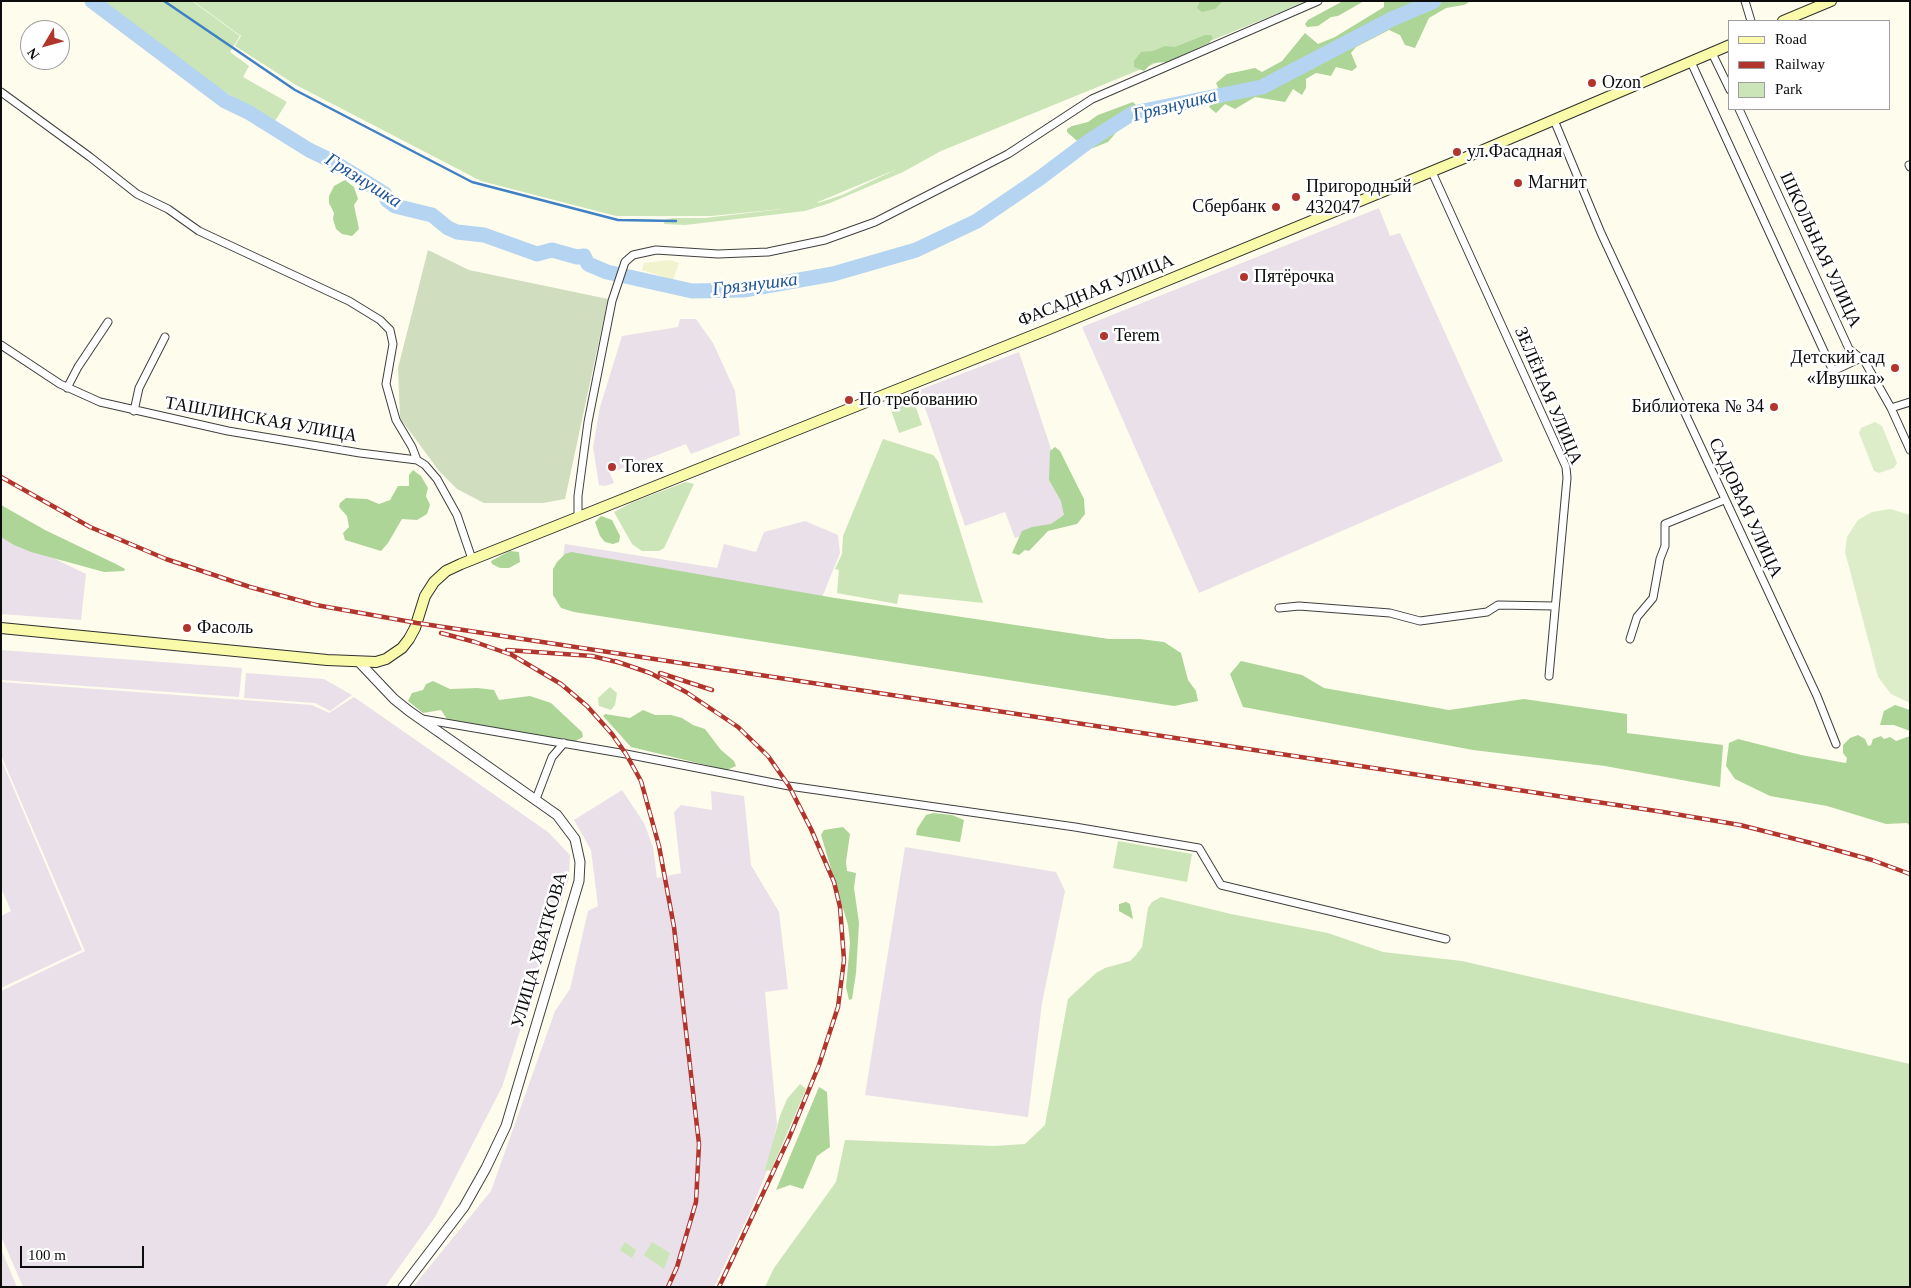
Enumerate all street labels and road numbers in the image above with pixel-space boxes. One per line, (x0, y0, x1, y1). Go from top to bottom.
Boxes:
street label: ШКОЛЬНАЯ УЛИЦА (1775, 169, 1865, 331)
street label: ФАСАДНАЯ УЛИЦА (1015, 250, 1177, 332)
street label: ЗЕЛЁНАЯ УЛИЦА (1509, 324, 1587, 468)
street label: ТАШЛИНСКАЯ УЛИЦА (163, 392, 359, 448)
street label: САДОВАЯ УЛИЦА (1703, 435, 1787, 581)
street label: УЛИЦА ХВАТКОВА (507, 870, 573, 1030)

